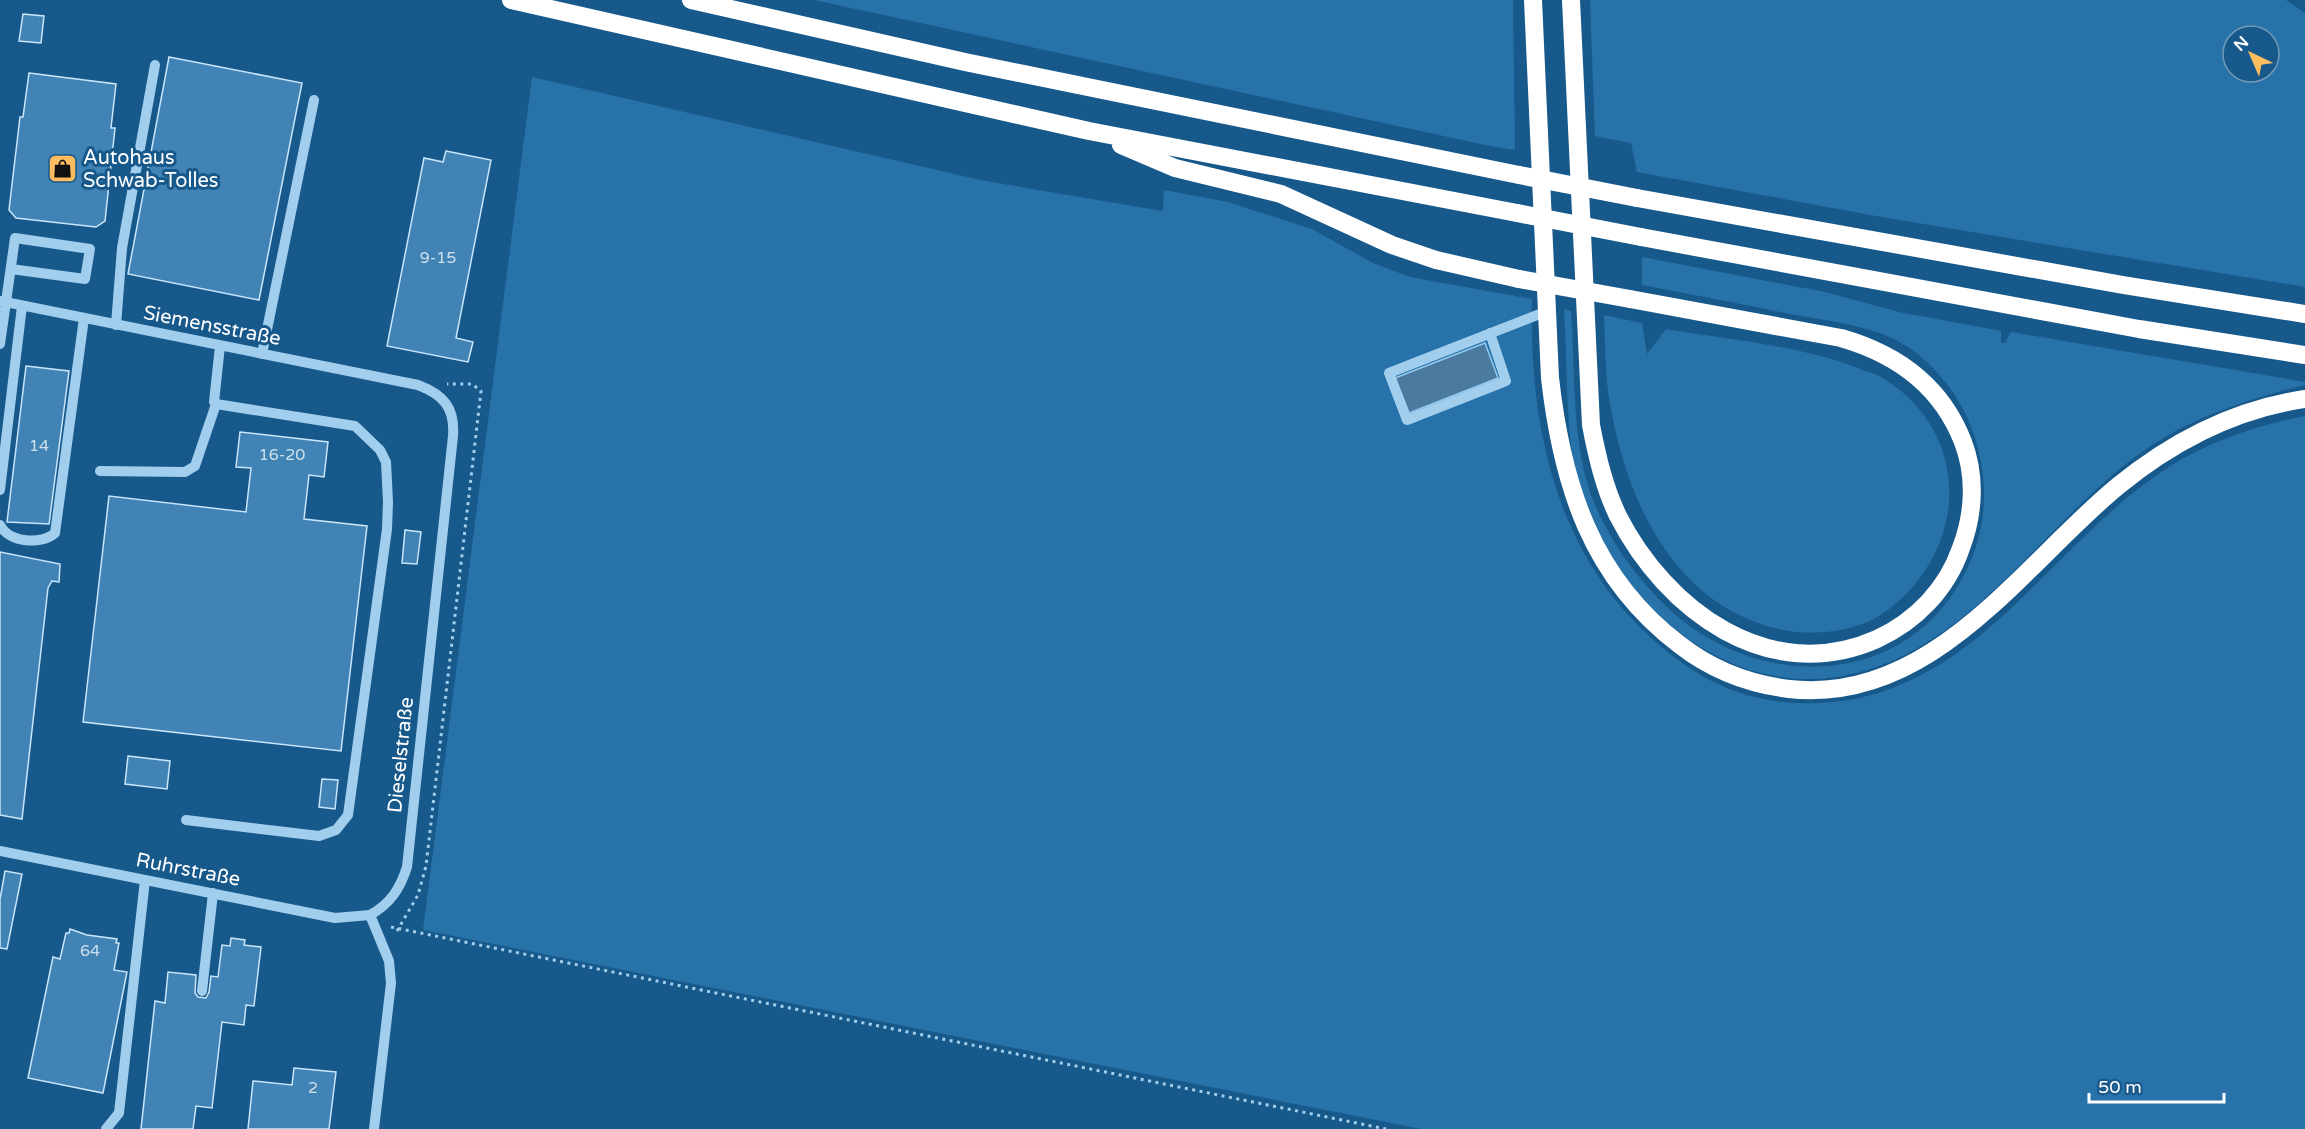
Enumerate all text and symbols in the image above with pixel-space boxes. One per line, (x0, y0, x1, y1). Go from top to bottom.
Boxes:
north arrow (2221, 24, 2281, 84)
text: N (2230, 32, 2253, 56)
place label: Autohaus Schwab-Tolles (83, 146, 218, 193)
shop icon: Autohaus Schwab-Tolles (46, 153, 78, 185)
house number: 9-15 (420, 248, 456, 268)
street label: Siemensstraße (141, 301, 283, 351)
house number: 14 (29, 436, 49, 456)
house number: 16-20 (259, 445, 305, 465)
street label: Dieselstraße (383, 696, 419, 814)
street label: Ruhrstraße (134, 848, 242, 892)
house number: 64 (80, 941, 100, 961)
scale bar (2089, 1066, 2224, 1104)
text: 50 m (2098, 1076, 2142, 1098)
house number: 2 (308, 1078, 318, 1098)

